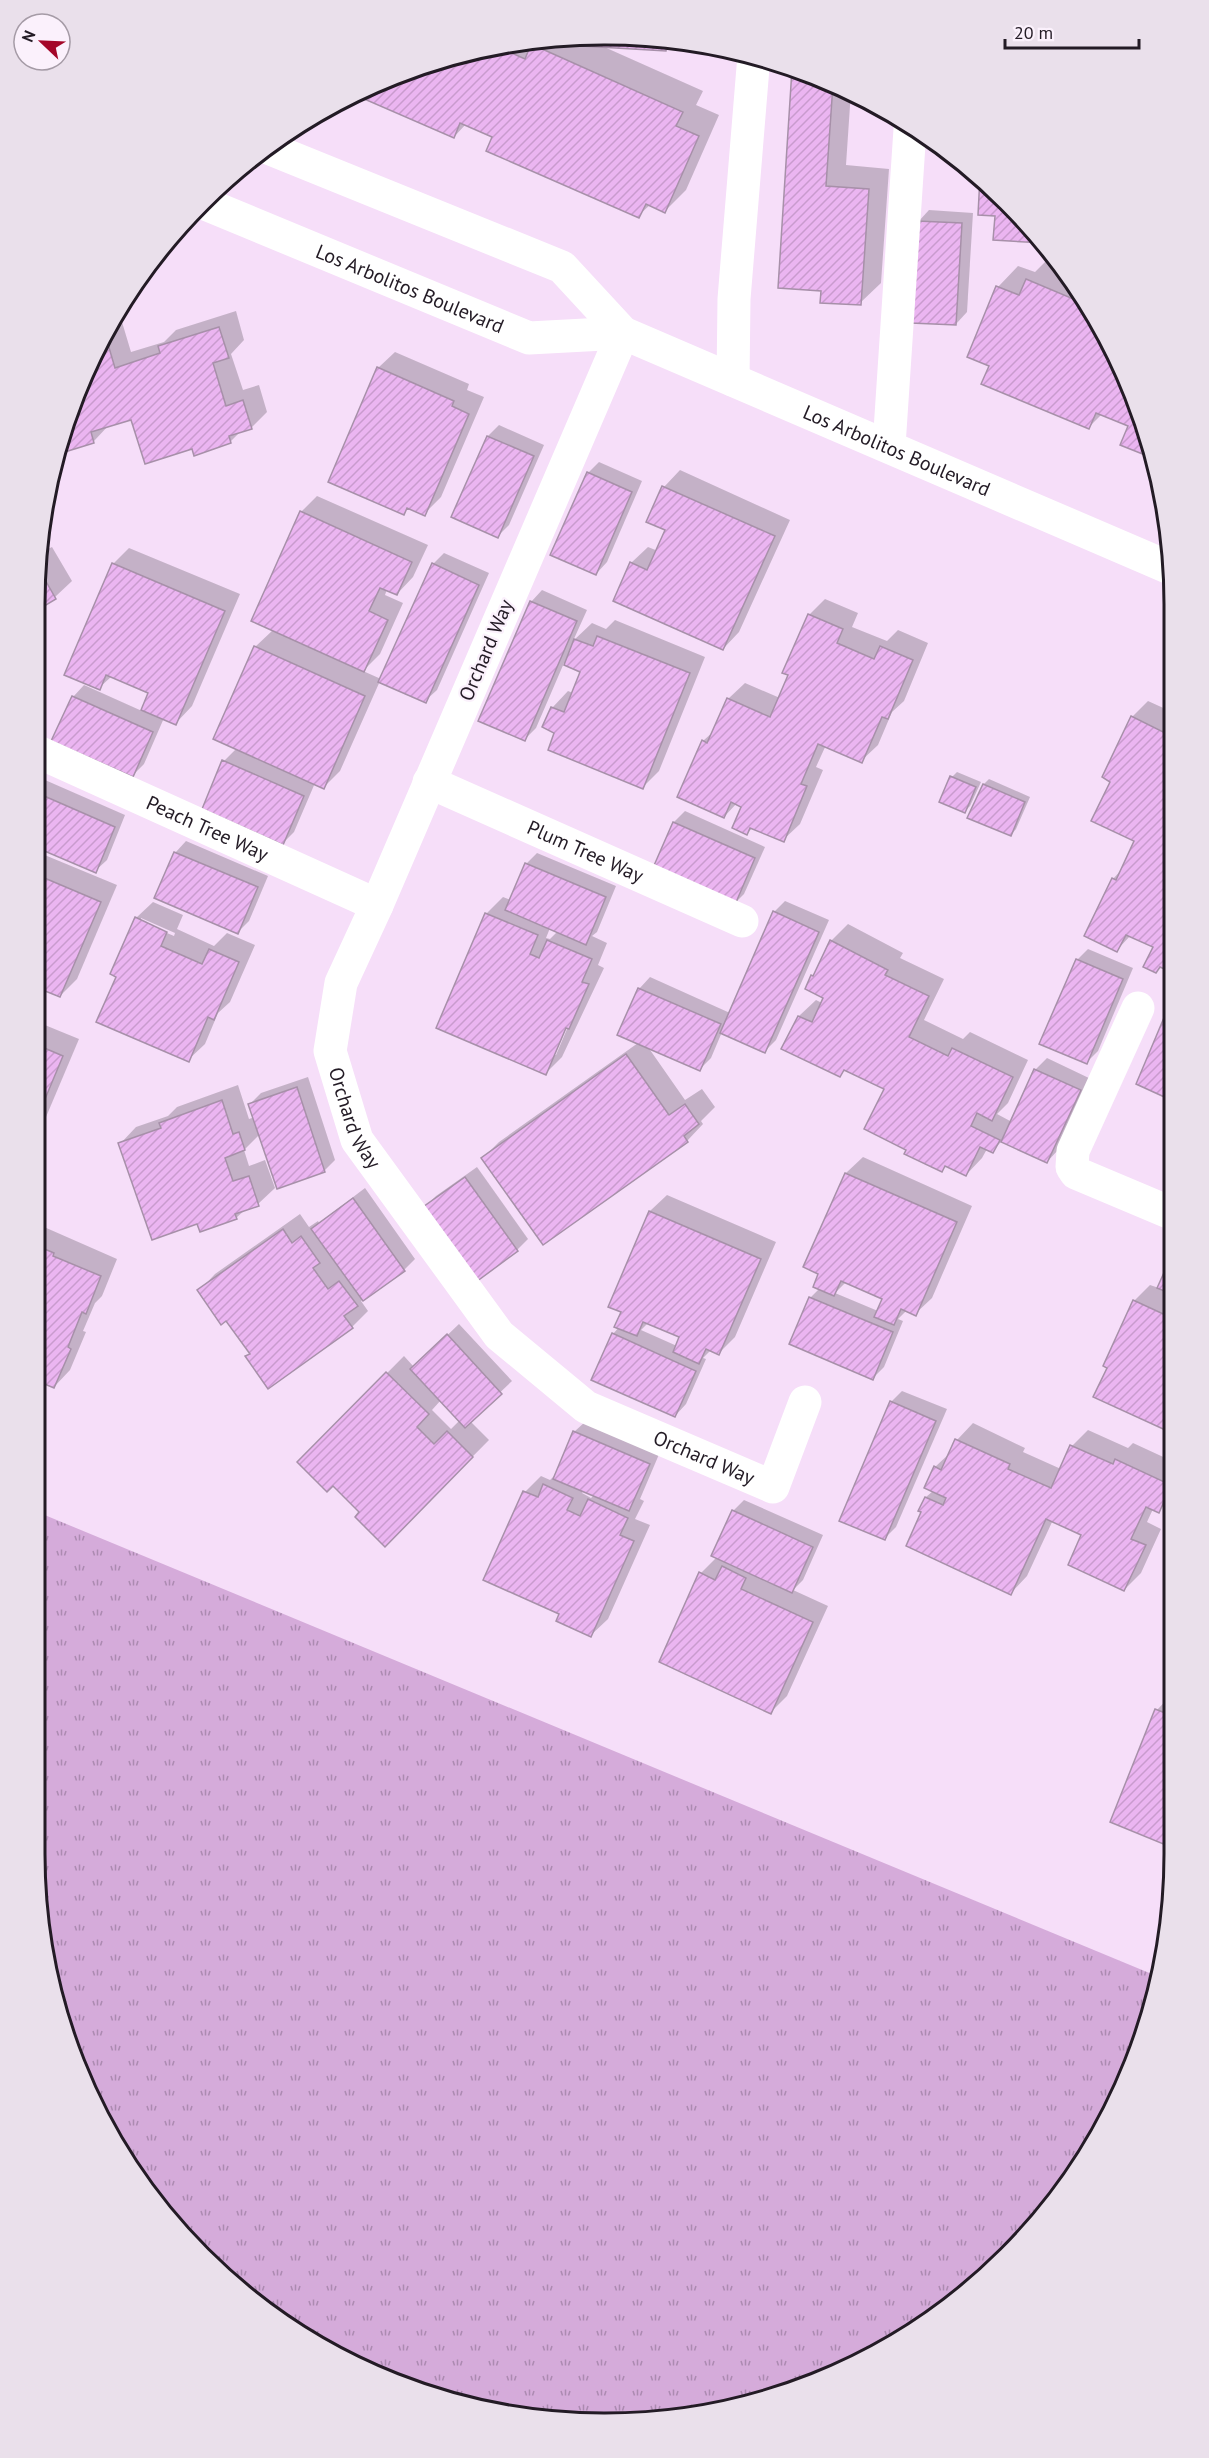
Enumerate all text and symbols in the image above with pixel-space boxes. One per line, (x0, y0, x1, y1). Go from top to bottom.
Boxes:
north arrow (12, 12, 72, 72)
scale bar (1005, 12, 1138, 50)
text: 20 m (1014, 21, 1053, 44)
text: N (17, 27, 39, 45)
street label: Los Arbolitos Boulevard (312, 238, 508, 339)
street label: Los Arbolitos Boulevard (799, 399, 994, 502)
street label: Orchard Way (453, 595, 519, 705)
street label: Peach Tree Way (142, 790, 273, 868)
street label: Plum Tree Way (523, 814, 648, 889)
street label: Orchard Way (323, 1064, 387, 1174)
street label: Orchard Way (649, 1424, 759, 1491)

